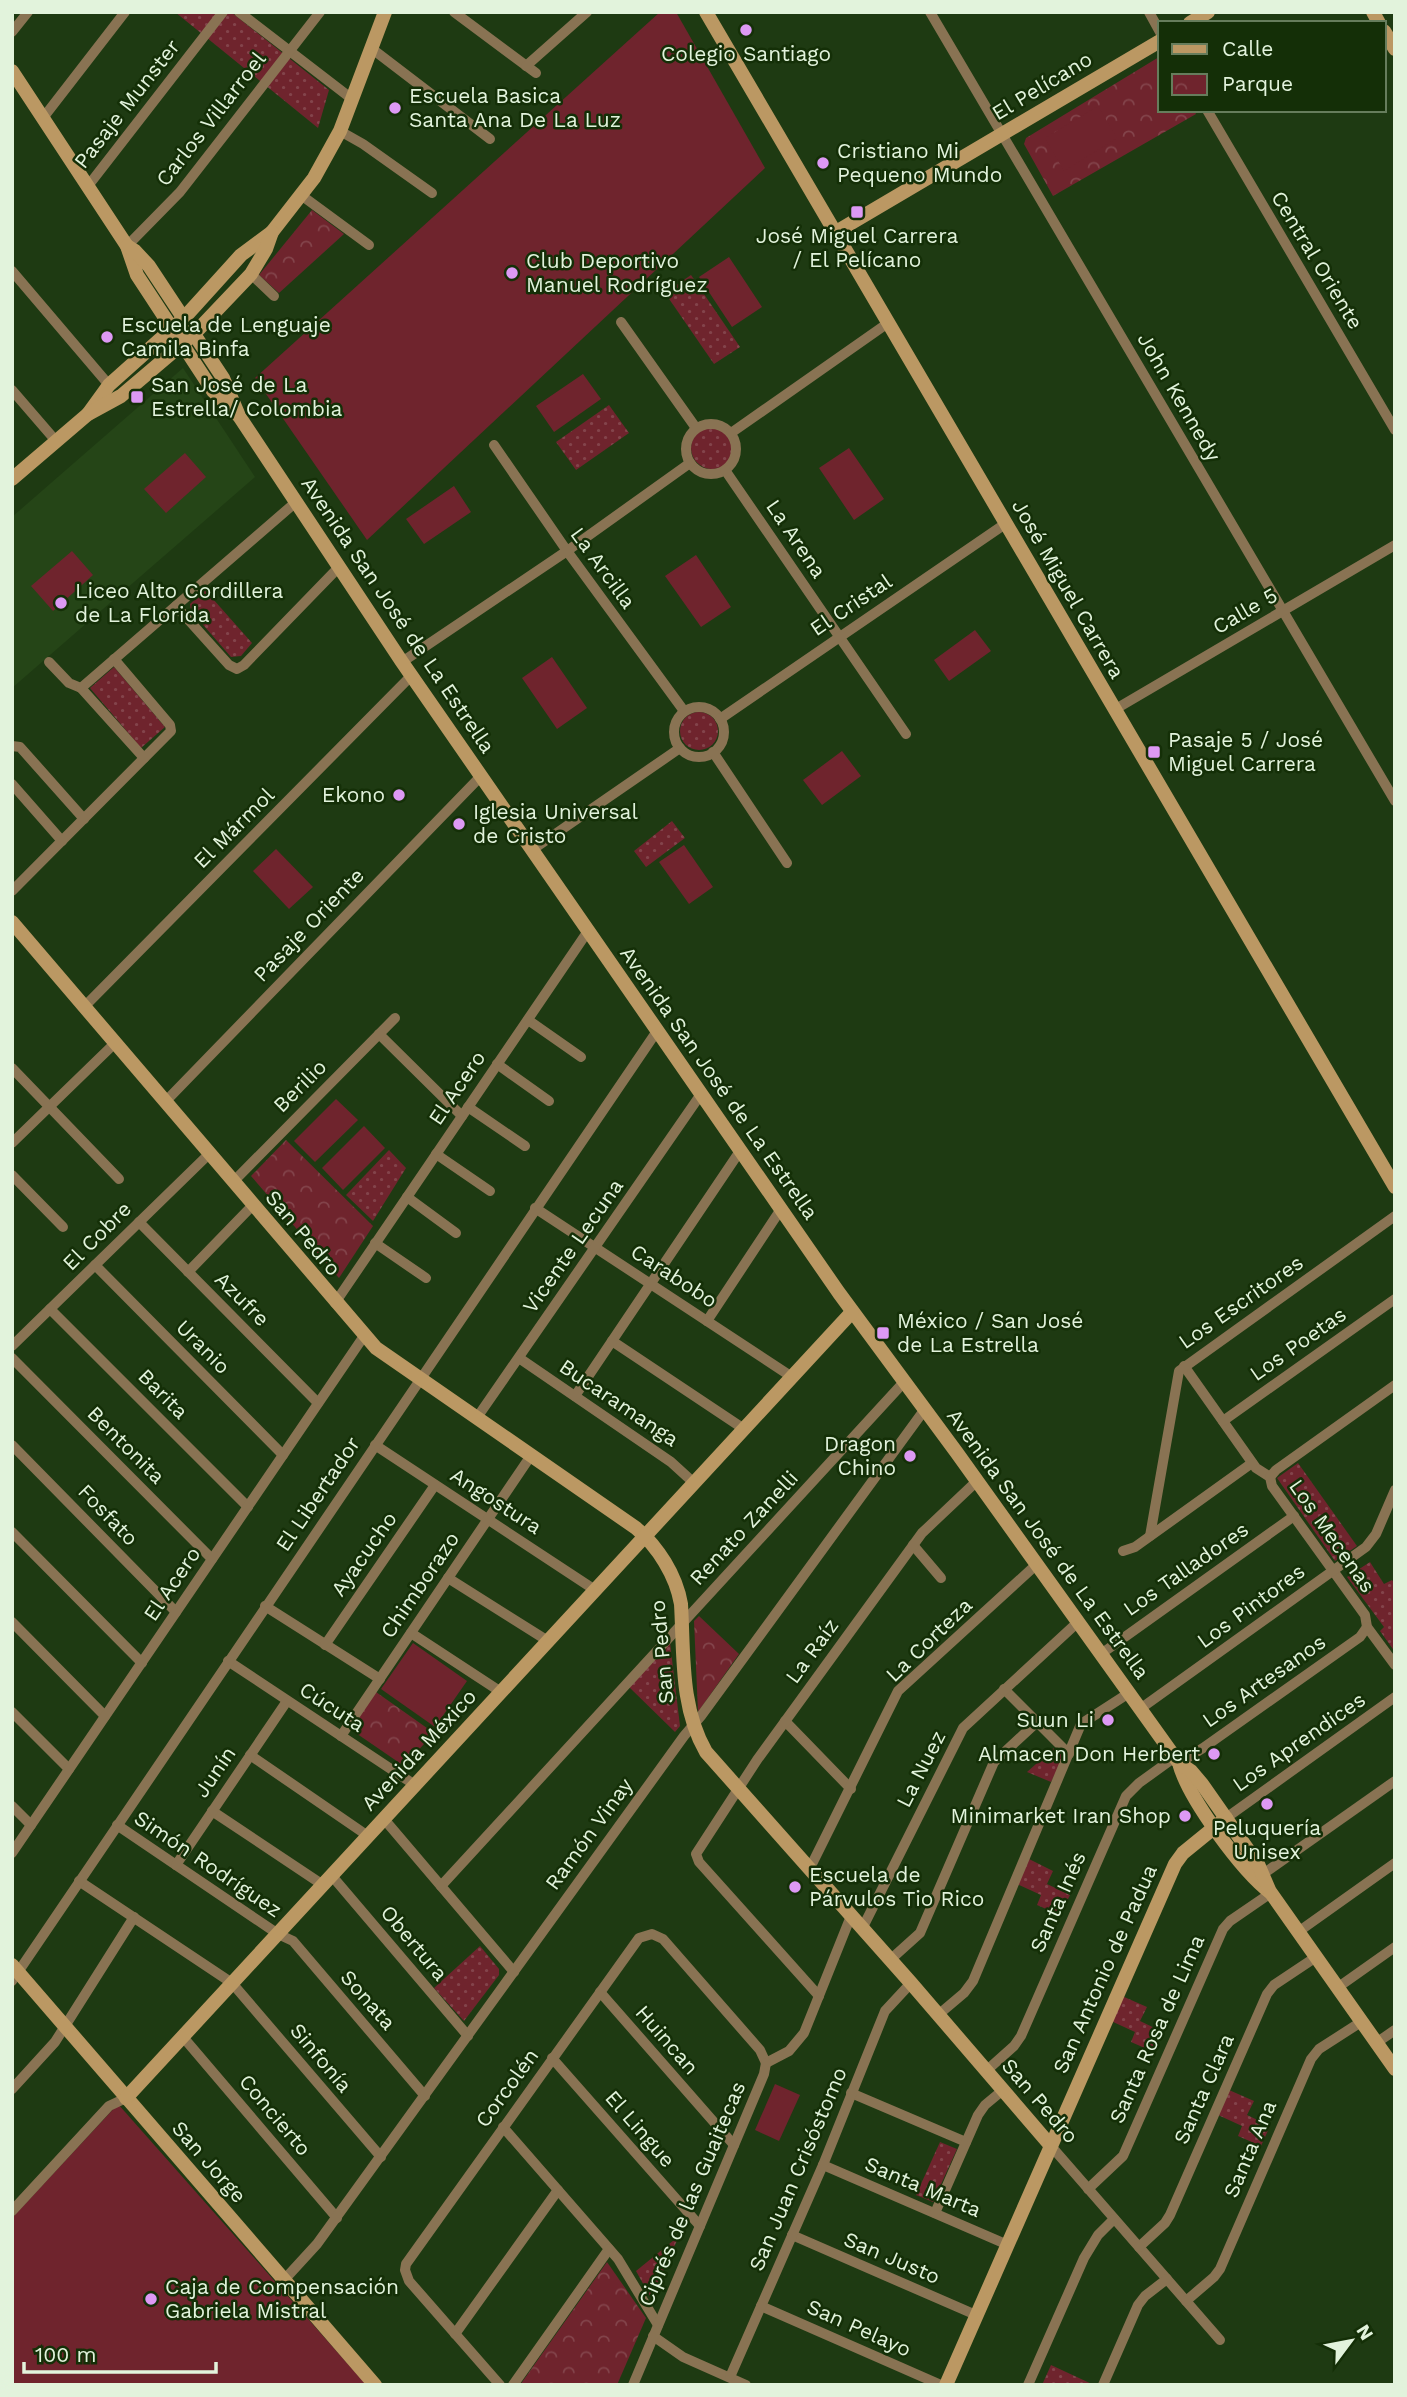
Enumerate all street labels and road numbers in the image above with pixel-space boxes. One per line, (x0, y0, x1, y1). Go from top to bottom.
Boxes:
street label: Pasaje Munster (68, 34, 185, 173)
street label: Carlos Villarroel (150, 46, 271, 191)
street label: El Pelícano (987, 46, 1096, 125)
street label: Central Oriente (1266, 186, 1369, 333)
street label: John Kennedy (1132, 328, 1226, 466)
street label: Avenida San José de La Estrella (296, 472, 501, 758)
street label: La Arena (761, 495, 832, 583)
street label: José Miguel Carrera (1007, 495, 1130, 683)
street label: La Arcilla (566, 522, 641, 613)
street label: El Cristal (805, 568, 897, 641)
street label: Calle 5 (1208, 582, 1282, 639)
street label: El Mármol (188, 782, 279, 873)
street label: Pasaje Oriente (248, 863, 369, 987)
street label: Avenida San José de La Estrella (615, 941, 824, 1224)
street label: El Acero (423, 1046, 490, 1129)
street label: Berilio (268, 1054, 331, 1117)
street label: Vicente Lecuna (517, 1174, 628, 1318)
street label: San Pedro (260, 1185, 346, 1281)
street label: El Cobre (57, 1196, 136, 1275)
street label: Carabobo (626, 1238, 722, 1313)
street label: Los Escritores (1174, 1249, 1308, 1354)
street label: Azufre (210, 1266, 275, 1331)
street label: Los Poetas (1245, 1301, 1351, 1386)
street label: Uranio (171, 1314, 236, 1379)
street label: Bucaramanga (555, 1354, 684, 1452)
street label: Barita (133, 1363, 194, 1424)
street label: Bentonita (82, 1401, 170, 1489)
street label: Avenida San José de La Estrella (942, 1404, 1155, 1684)
street label: El Libertador (270, 1431, 365, 1556)
street label: Angostura (446, 1462, 547, 1539)
street label: Renato Zanelli (684, 1465, 803, 1590)
street label: Los Mecenas (1284, 1474, 1381, 1597)
street label: Fosfato (73, 1479, 144, 1551)
street label: Ayacucho (325, 1507, 402, 1601)
street label: Los Talladores (1118, 1516, 1253, 1621)
street label: Chimborazo (375, 1527, 464, 1643)
street label: El Acero (138, 1542, 205, 1625)
street label: Los Pintores (1192, 1558, 1309, 1653)
street label: La Corteza (880, 1592, 977, 1687)
street label: San Pedro (645, 1599, 678, 1705)
street label: La Raíz (780, 1614, 843, 1688)
street label: Los Artesanos (1197, 1629, 1330, 1732)
street label: Cúcuta (295, 1676, 370, 1737)
street label: Avenida México (356, 1684, 481, 1816)
street label: Los Aprendices (1228, 1687, 1370, 1797)
street label: La Nuez (891, 1726, 950, 1811)
street label: Junín (188, 1741, 241, 1802)
street label: Ramón Vinay (540, 1773, 638, 1895)
street label: Simón Rodríguez (130, 1805, 287, 1922)
street label: Santa Inés (1024, 1848, 1091, 1956)
street label: San Antonio de Padua (1047, 1860, 1162, 2077)
street label: Obertura (376, 1900, 453, 1986)
street label: Santa Rosa de Lima (1104, 1931, 1209, 2127)
street label: Sonata (336, 1965, 401, 2035)
street label: Huincan (631, 2000, 704, 2079)
street label: Sinfonía (285, 2018, 358, 2098)
street label: Santa Clara (1168, 2030, 1239, 2148)
street label: Corcolén (470, 2043, 543, 2132)
street label: San Pedro (997, 2053, 1084, 2148)
street label: San Juan Crisóstomo (743, 2063, 852, 2274)
street label: Concierto (234, 2069, 317, 2161)
street label: Ciprés de las Guaitecas (633, 2078, 750, 2310)
street label: El Lingue (600, 2085, 681, 2172)
street label: Santa Ana (1218, 2096, 1281, 2201)
street label: San Jorge (167, 2116, 252, 2208)
street label: Santa Marta (861, 2151, 985, 2222)
street label: San Justo (840, 2226, 944, 2289)
street label: San Pelayo (803, 2294, 915, 2362)

